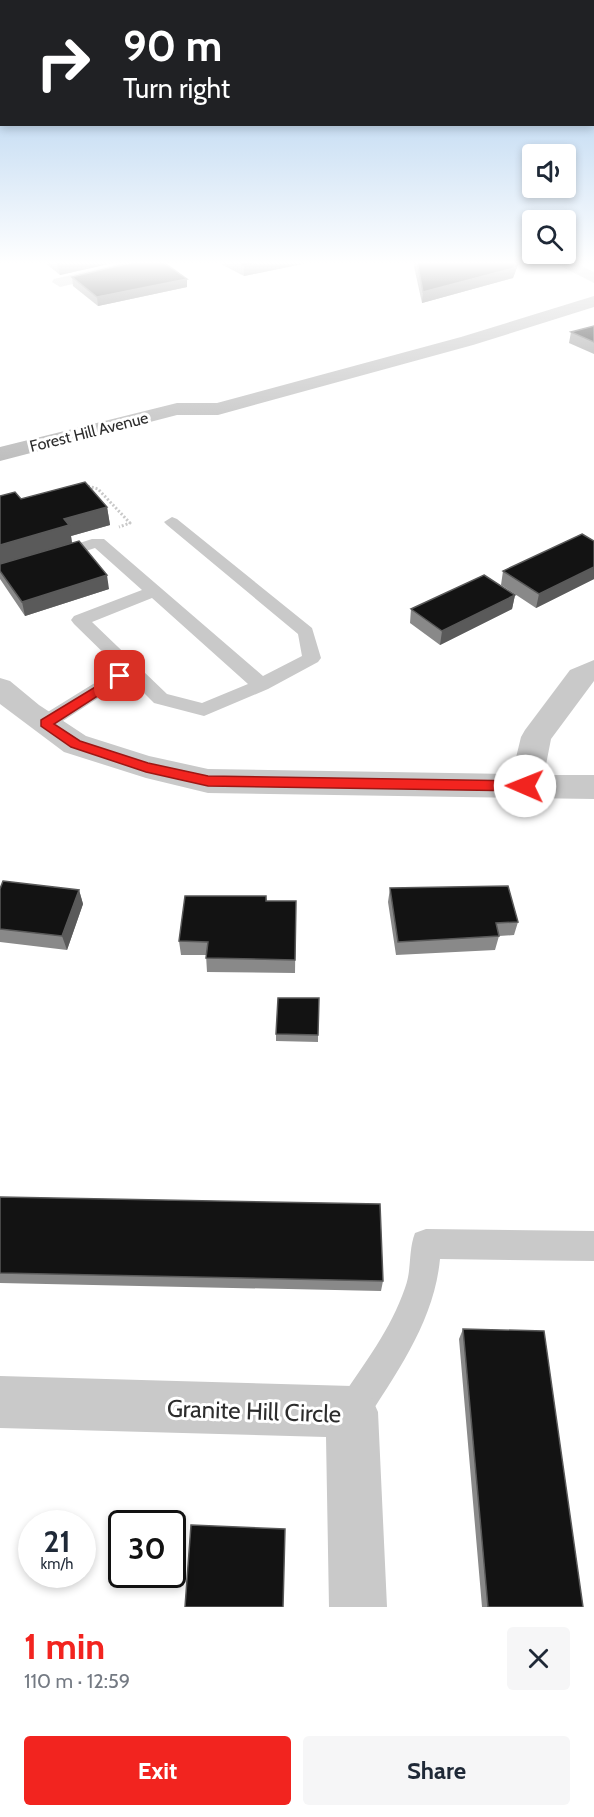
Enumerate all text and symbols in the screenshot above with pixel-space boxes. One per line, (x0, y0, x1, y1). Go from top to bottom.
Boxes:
text: 90 m (123, 20, 222, 72)
icon: right (24, 24, 102, 102)
text: Turn right (123, 72, 230, 105)
map controls (522, 144, 576, 264)
button: sound (522, 144, 576, 198)
button: search (522, 210, 576, 264)
street label: Forest Hill Avenue (28, 408, 150, 456)
pin (94, 650, 145, 701)
icon: arrive (103, 659, 136, 692)
position arrow (493, 754, 557, 818)
street label: Granite Hill Circle (166, 1393, 342, 1429)
speed limit sign: 30 (108, 1510, 186, 1588)
text: 21 (44, 1523, 70, 1560)
text: km/h (41, 1555, 73, 1573)
text: 1 min (24, 1624, 105, 1668)
button: close (507, 1627, 570, 1690)
text: 110 m · 12:59 (24, 1669, 130, 1693)
button: Exit (24, 1736, 291, 1805)
button: Share (303, 1736, 570, 1805)

